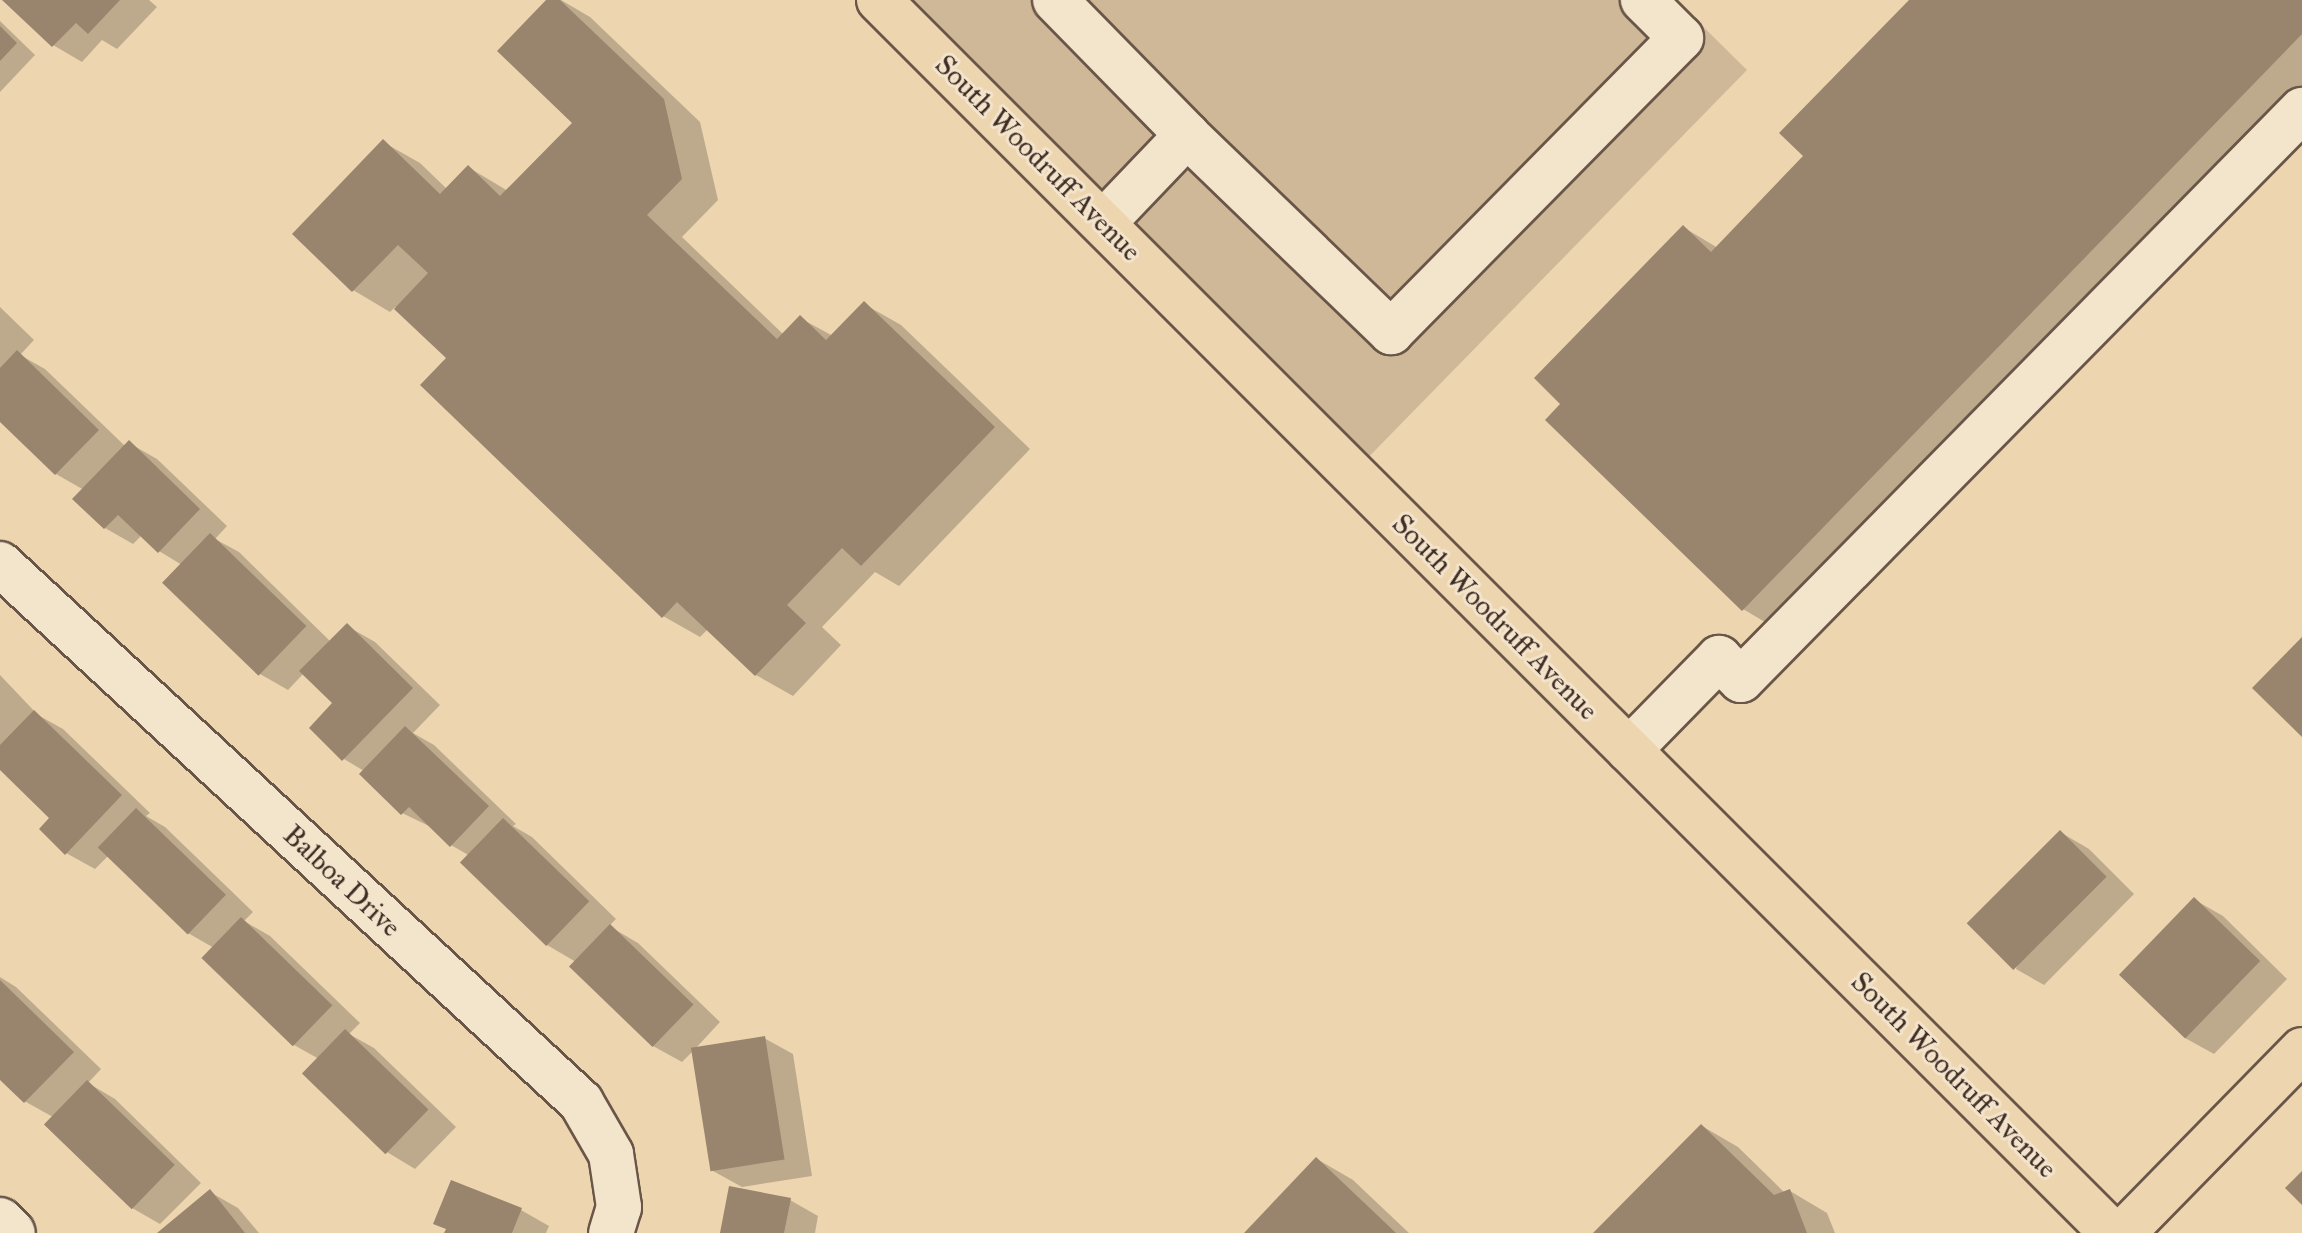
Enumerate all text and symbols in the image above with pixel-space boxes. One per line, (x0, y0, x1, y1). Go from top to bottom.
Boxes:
street label: South Woodruff Avenue (928, 48, 1148, 268)
street label: South Woodruff Avenue (1385, 507, 1605, 727)
street label: Balboa Drive (276, 818, 408, 944)
street label: South Woodruff Avenue (1844, 965, 2064, 1185)

